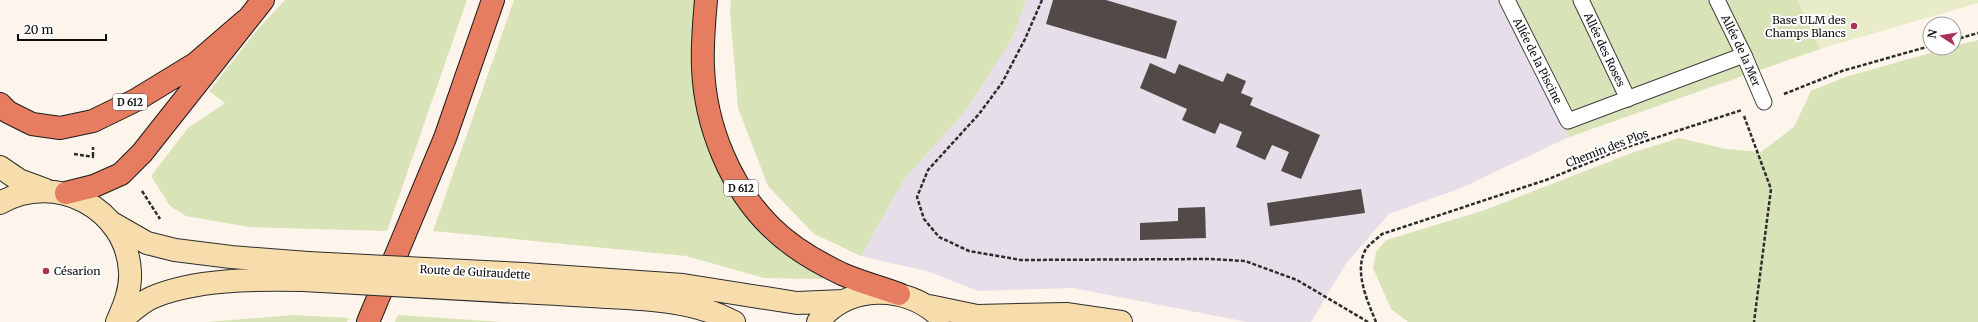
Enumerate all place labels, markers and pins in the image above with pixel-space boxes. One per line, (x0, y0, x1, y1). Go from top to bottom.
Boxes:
place label: Base ULM des Champs Blancs (1765, 13, 1846, 40)
marker: Base ULM des Champs Blancs (1849, 21, 1859, 31)
place label: Césarion (54, 264, 101, 278)
marker: Césarion (41, 266, 51, 276)

